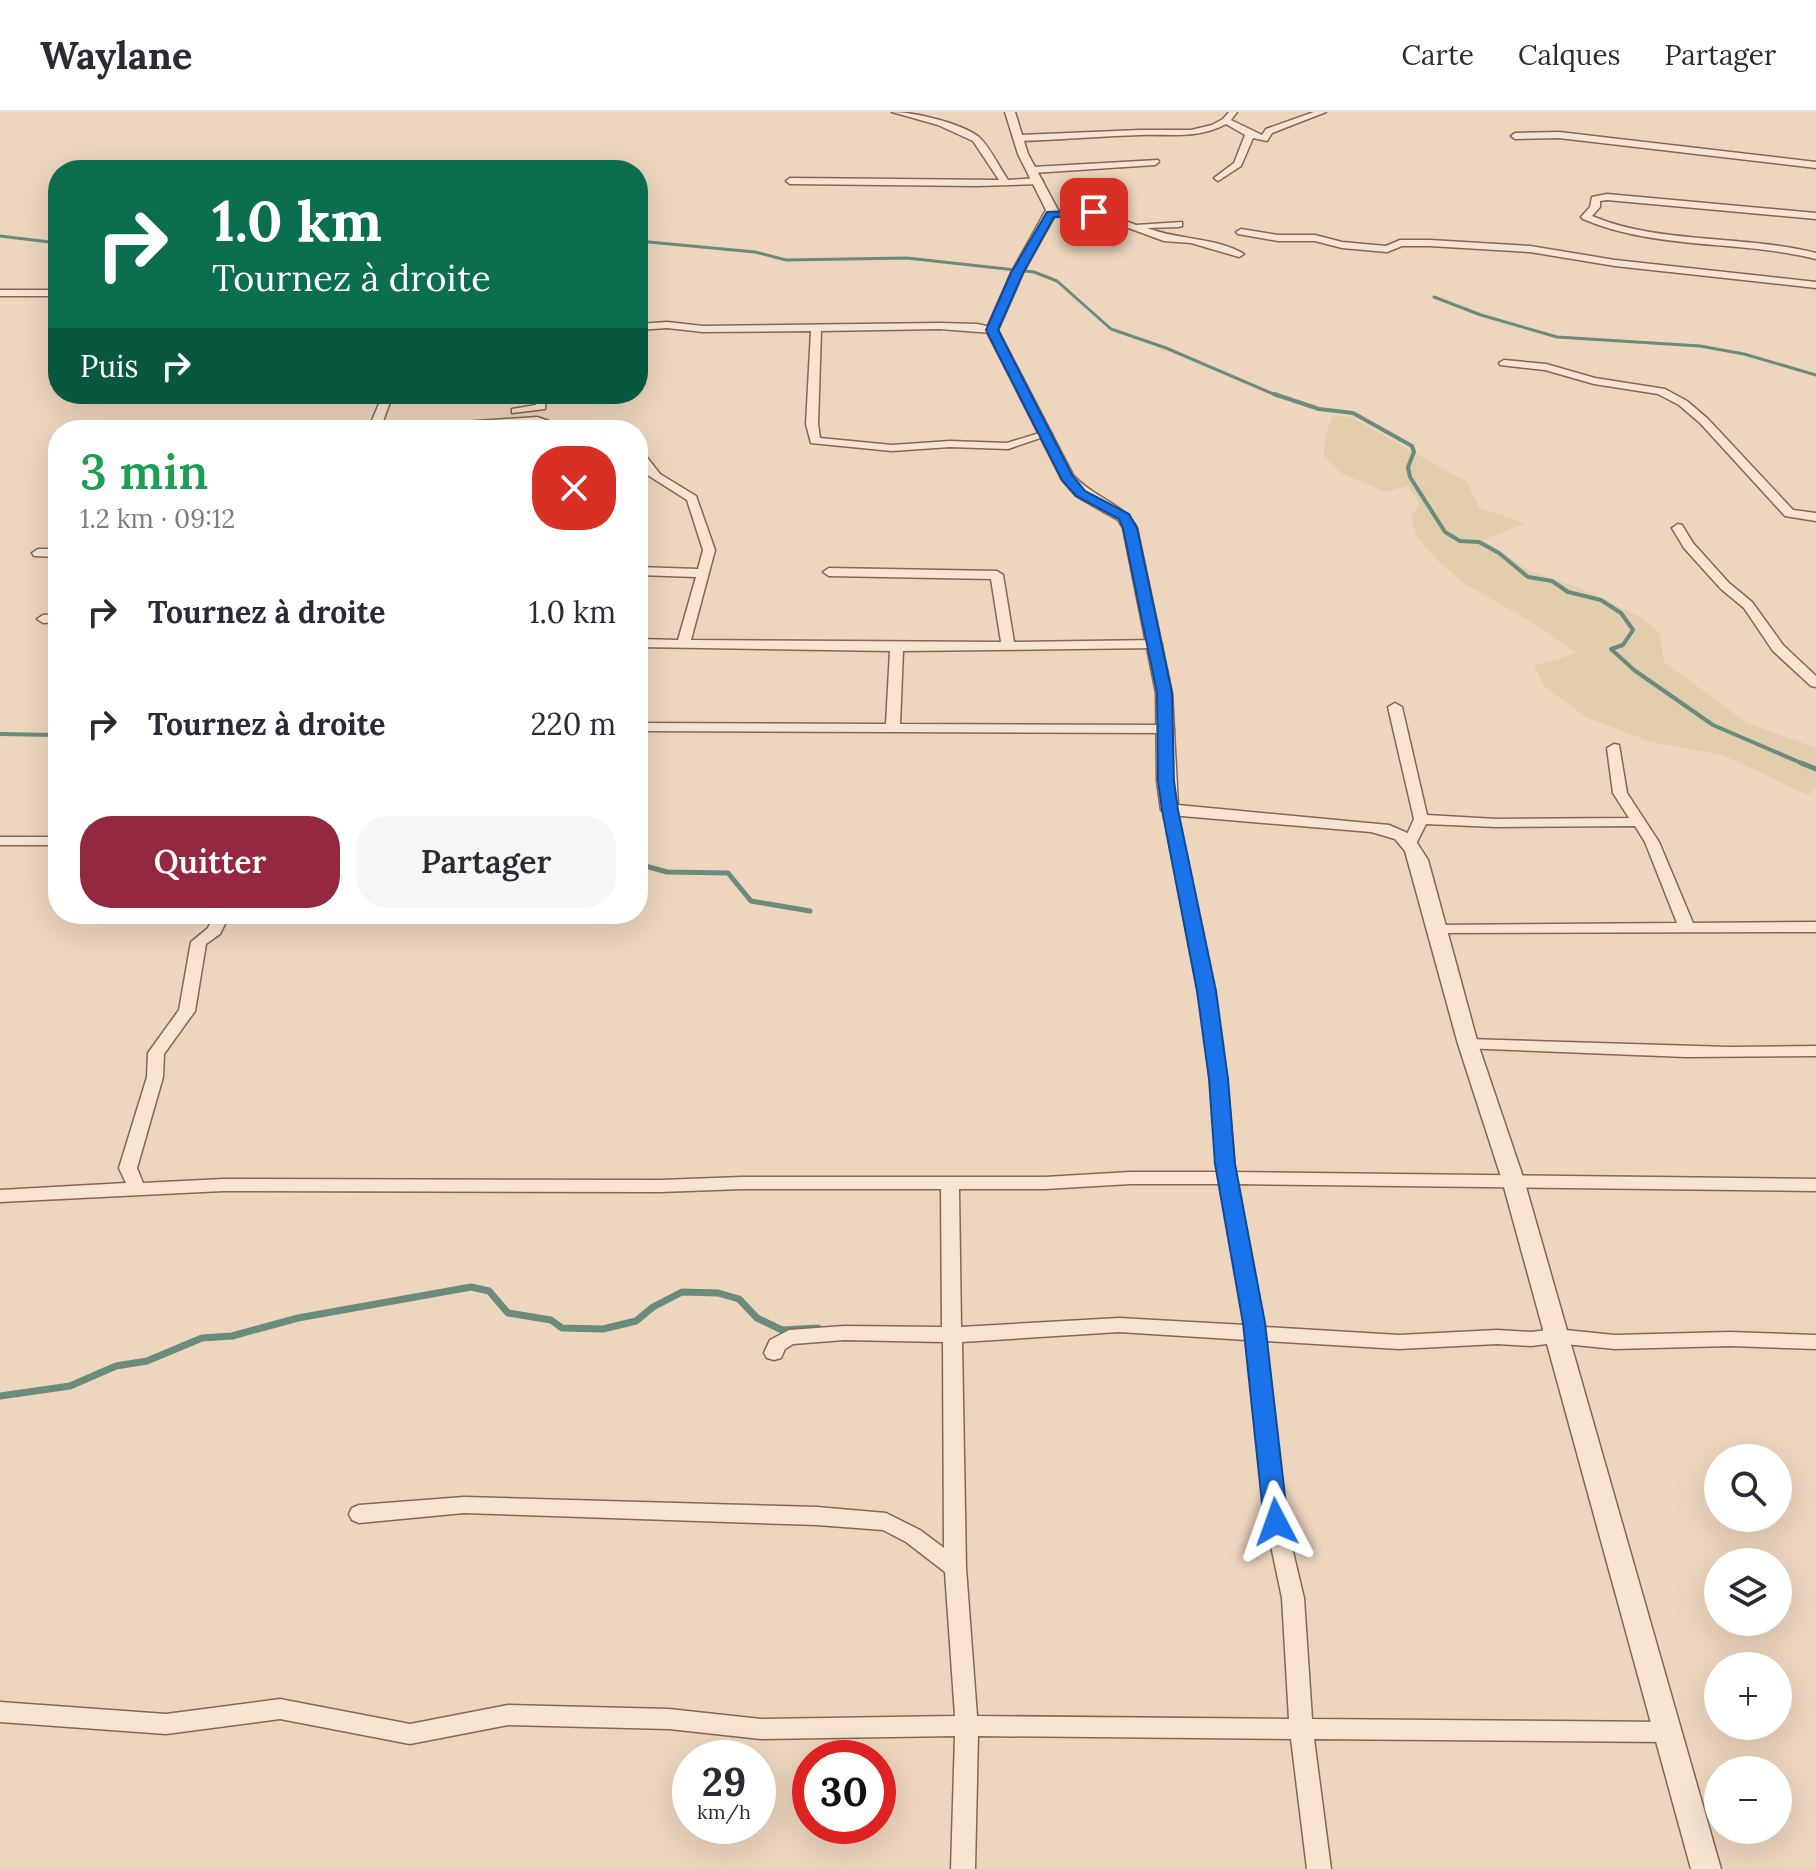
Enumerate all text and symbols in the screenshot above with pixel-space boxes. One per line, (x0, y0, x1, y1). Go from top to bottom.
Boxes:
text: Waylane (40, 31, 192, 79)
text: Carte (1402, 37, 1474, 73)
text: Calques (1518, 37, 1621, 73)
text: Partager (1665, 37, 1776, 73)
pin (1060, 178, 1128, 246)
text: 1.0 km (212, 185, 382, 256)
icon: arrive (1072, 190, 1116, 234)
icon: right (80, 192, 184, 296)
text: Tournez à droite (212, 255, 491, 301)
icon: right (154, 344, 198, 388)
text: Puis (80, 347, 138, 385)
text: 3 min (80, 441, 208, 502)
button: close (532, 446, 616, 530)
text: 1.2 km · 09:12 (80, 502, 235, 535)
icon: right (80, 590, 124, 634)
text: Tournez à droite (148, 593, 385, 631)
text: 1.0 km (529, 593, 616, 631)
icon: right (80, 702, 124, 746)
text: Tournez à droite (148, 705, 385, 743)
text: 220 m (530, 705, 616, 743)
button: Quitter (80, 816, 340, 908)
button: Partager (356, 816, 616, 908)
map controls (1704, 1444, 1792, 1844)
button: search (1704, 1444, 1792, 1532)
position arrow (1234, 1480, 1318, 1564)
button: layers (1704, 1548, 1792, 1636)
button: + (1704, 1652, 1792, 1740)
speed limit sign: 30 (792, 1740, 896, 1844)
text: 29 (702, 1756, 746, 1807)
button: − (1704, 1756, 1792, 1844)
text: km/h (697, 1799, 751, 1824)

